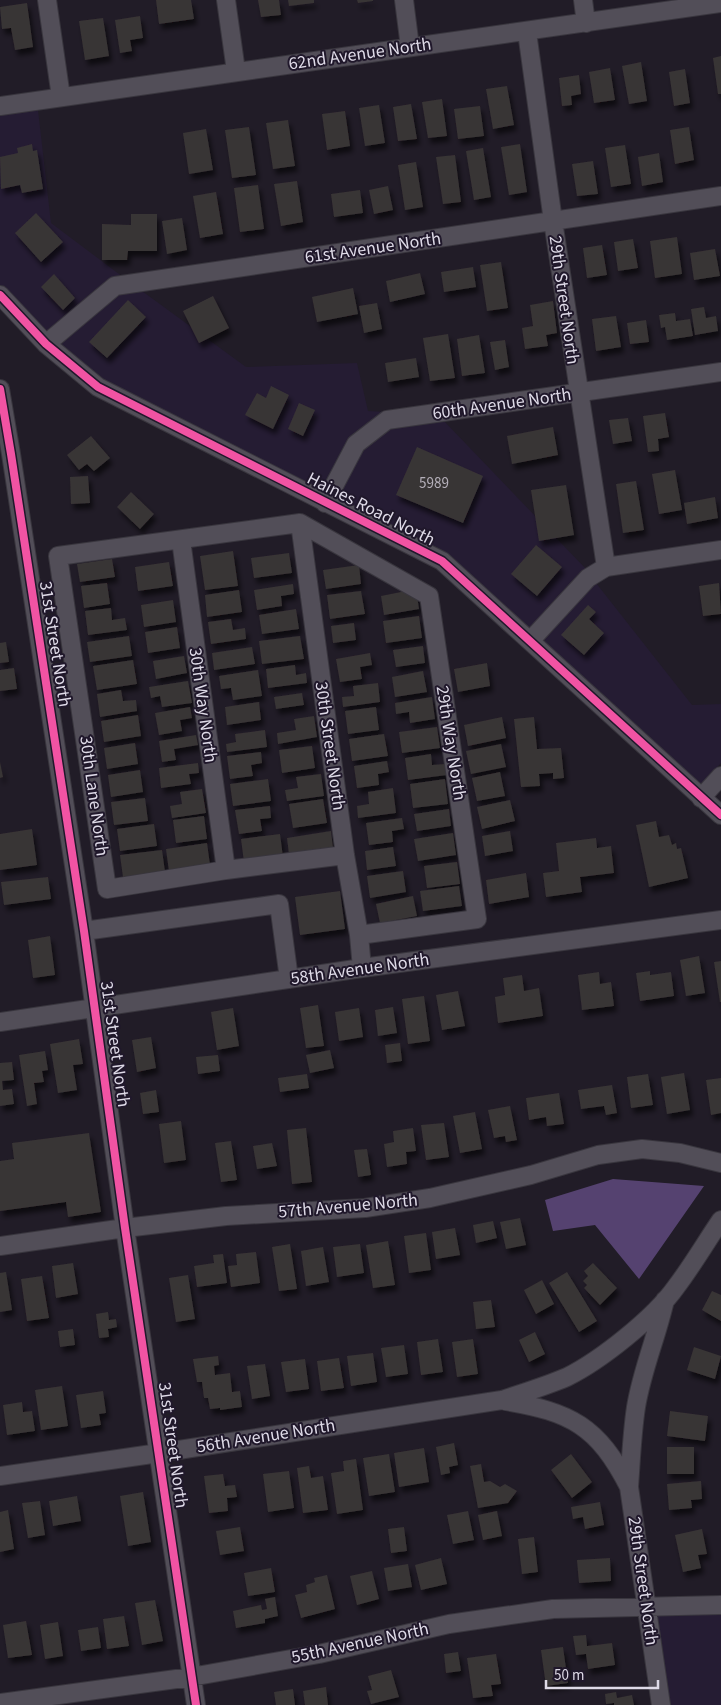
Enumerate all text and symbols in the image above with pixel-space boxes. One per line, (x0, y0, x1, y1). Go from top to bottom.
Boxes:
street label: 62nd Avenue North (287, 32, 433, 76)
street label: 61st Avenue North (303, 226, 443, 270)
street label: 29th Street North (543, 234, 585, 366)
street label: 60th Avenue North (431, 382, 573, 426)
street label: Haines Road North (303, 466, 439, 552)
house number: 5989 (419, 473, 449, 494)
street label: 31st Street North (33, 579, 77, 709)
street label: 30th Way North (183, 646, 223, 764)
street label: 30th Street North (309, 680, 351, 812)
street label: 29th Way North (430, 684, 472, 802)
street label: 30th Lane North (73, 734, 115, 858)
street label: 58th Avenue North (289, 947, 431, 991)
street label: 31st Street North (94, 979, 136, 1109)
street label: 57th Avenue North (277, 1187, 419, 1225)
street label: 31st Street North (152, 1380, 194, 1510)
street label: 56th Avenue North (195, 1413, 337, 1459)
street label: 29th Street North (622, 1515, 664, 1647)
street label: 55th Avenue North (289, 1616, 431, 1670)
scale bar (546, 1658, 658, 1690)
text: 50 m (554, 1665, 584, 1686)

